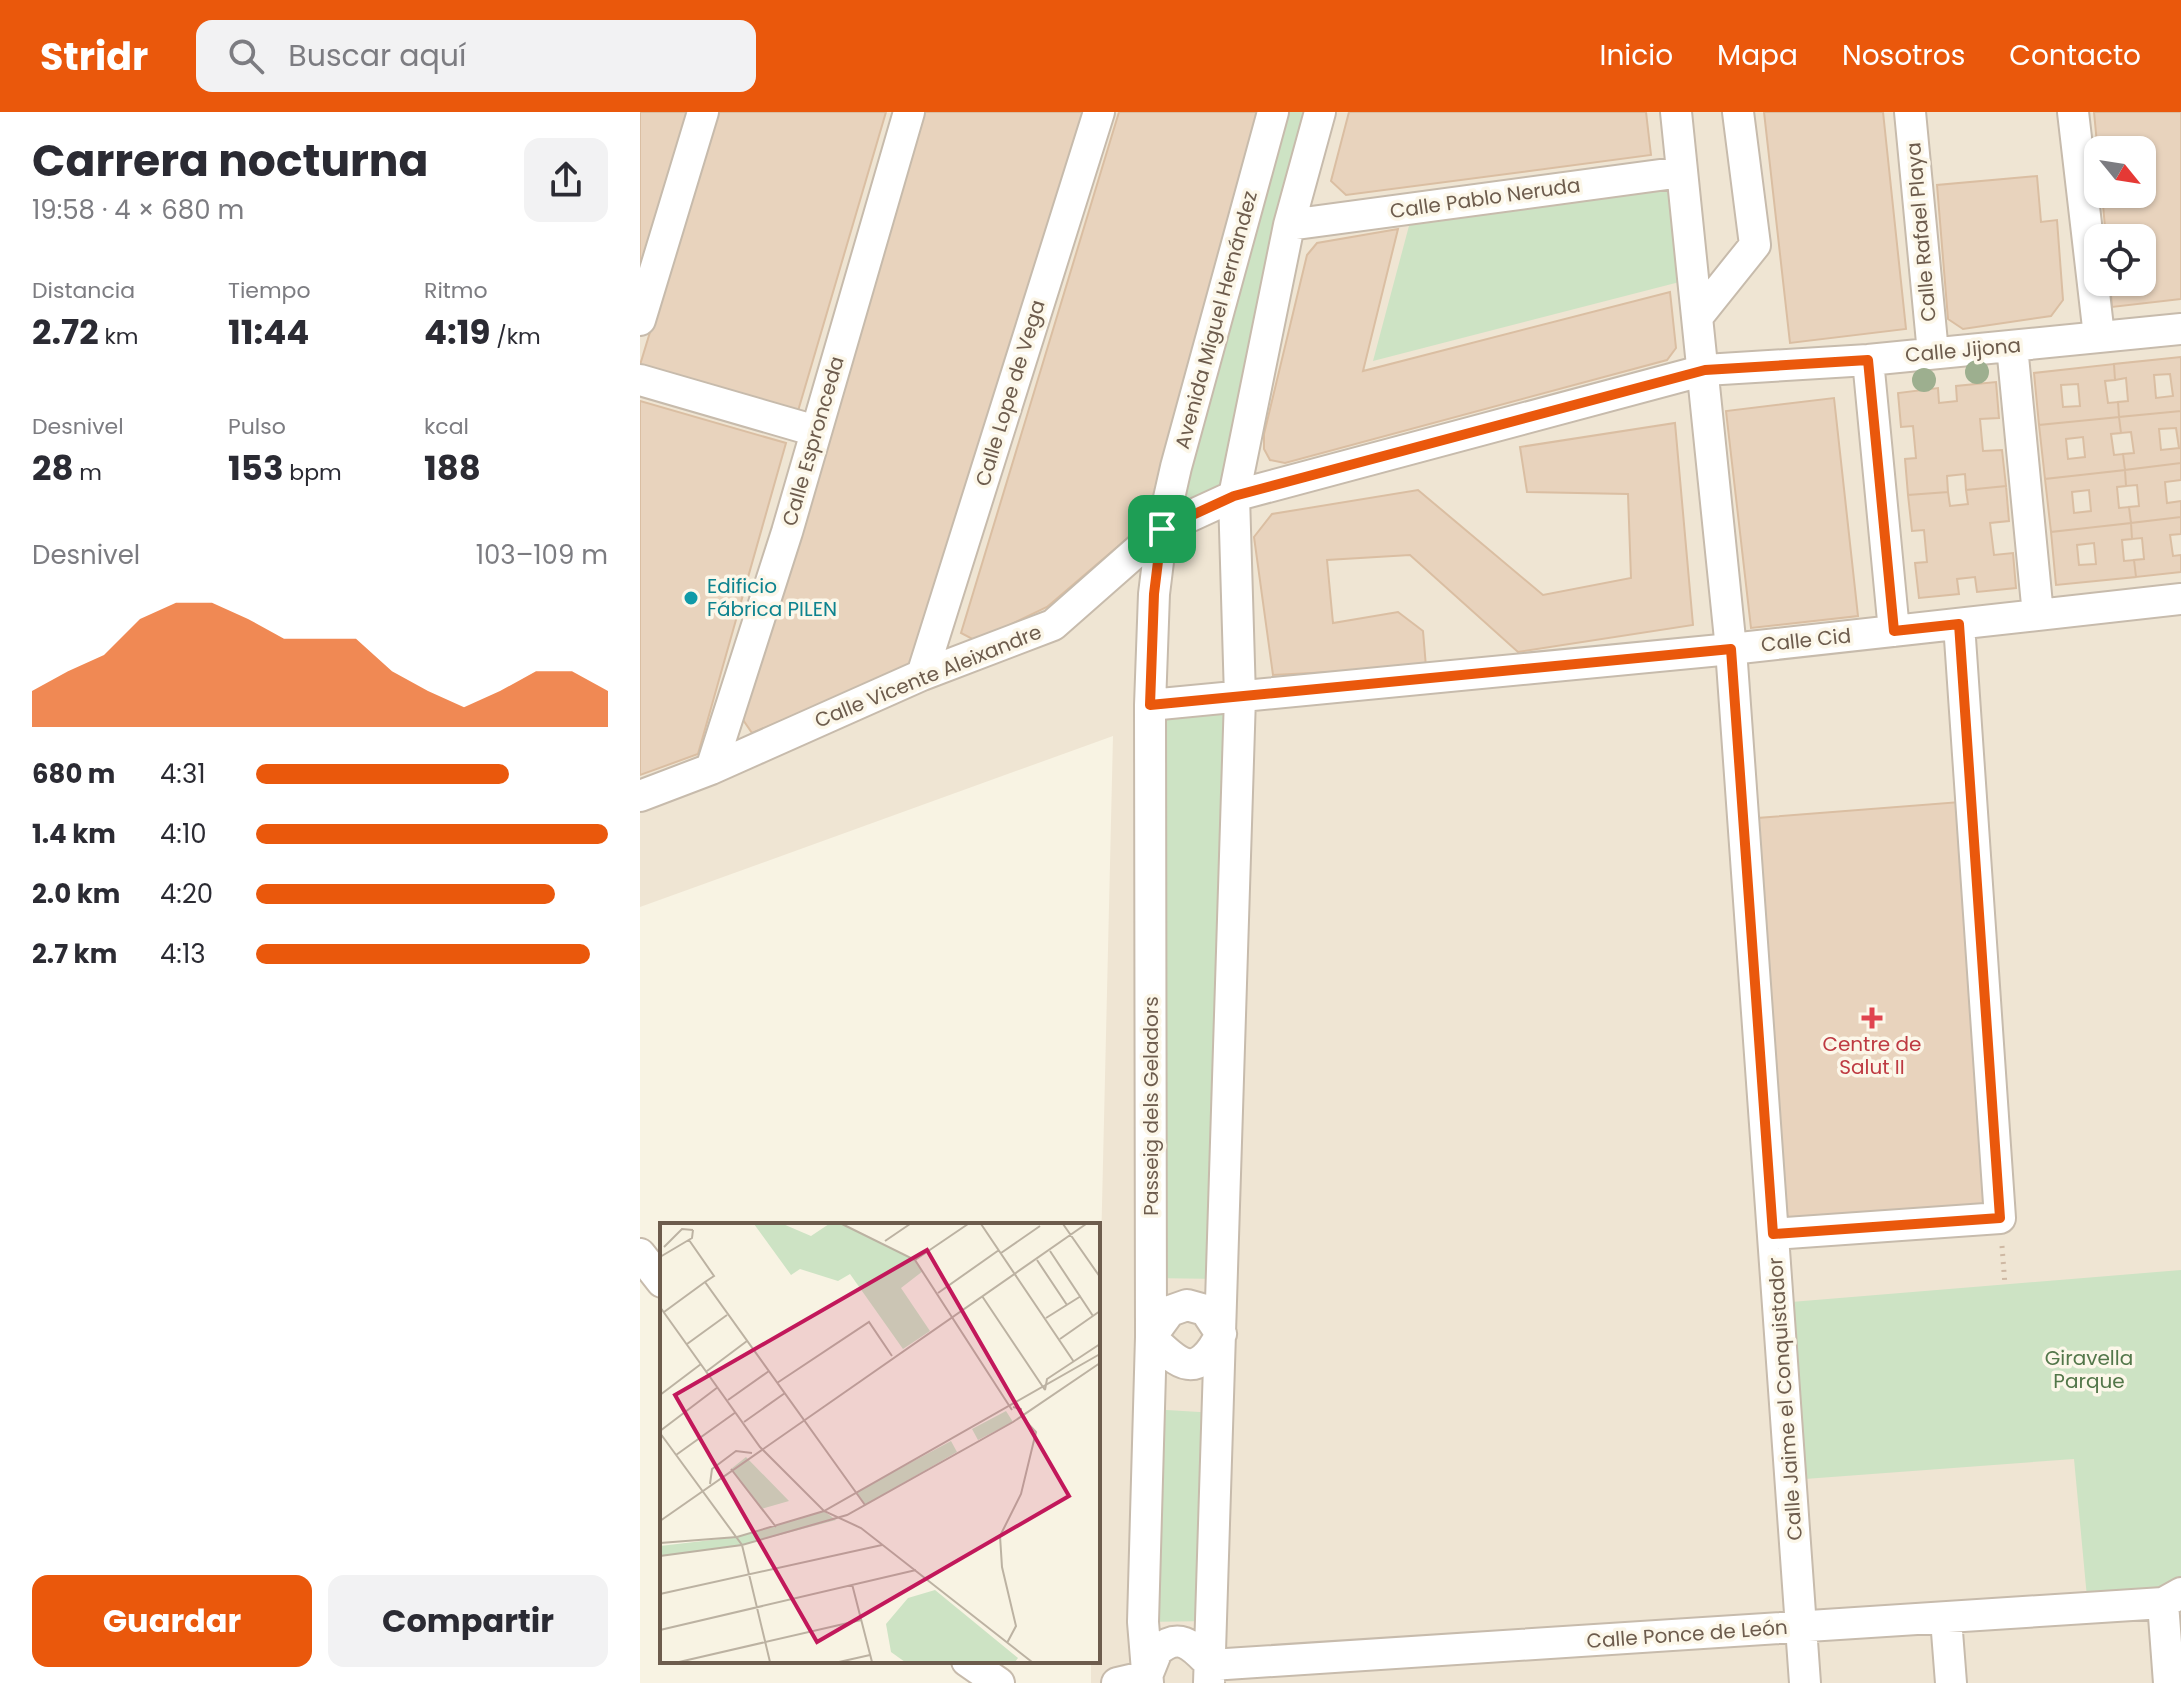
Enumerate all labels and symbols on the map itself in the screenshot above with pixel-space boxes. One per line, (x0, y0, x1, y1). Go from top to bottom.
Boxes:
north arrow (2084, 136, 2156, 208)
street label: Calle Rafael Playa (1899, 141, 1943, 323)
street label: Calle Pablo Neruda (1388, 171, 1582, 225)
street label: Avenida Miguel Hernández (1168, 188, 1264, 452)
street label: Calle Lope de Vega (968, 296, 1052, 490)
street label: Calle Jijona (1904, 331, 2022, 369)
street label: Calle Espronceda (775, 353, 851, 529)
pin (1128, 495, 1196, 563)
place label: Edificio Fábrica PILEN (707, 572, 837, 623)
marker: Edificio Fábrica PILEN (682, 589, 700, 607)
street label: Calle Vicente Aleixandre (810, 618, 1046, 734)
street label: Calle Cid (1760, 621, 1852, 659)
street label: Passeig dels Geladors (1137, 996, 1165, 1216)
marker: Centre de Salut II (1861, 1007, 1883, 1029)
place label: Centre de Salut II (1822, 1030, 1922, 1081)
inset map (660, 1223, 1100, 1663)
street label: Calle Jaime el Conquistador (1761, 1256, 1809, 1542)
park label: Giravella Parque (2045, 1344, 2133, 1395)
street label: Calle Ponce de León (1586, 1613, 1788, 1655)

